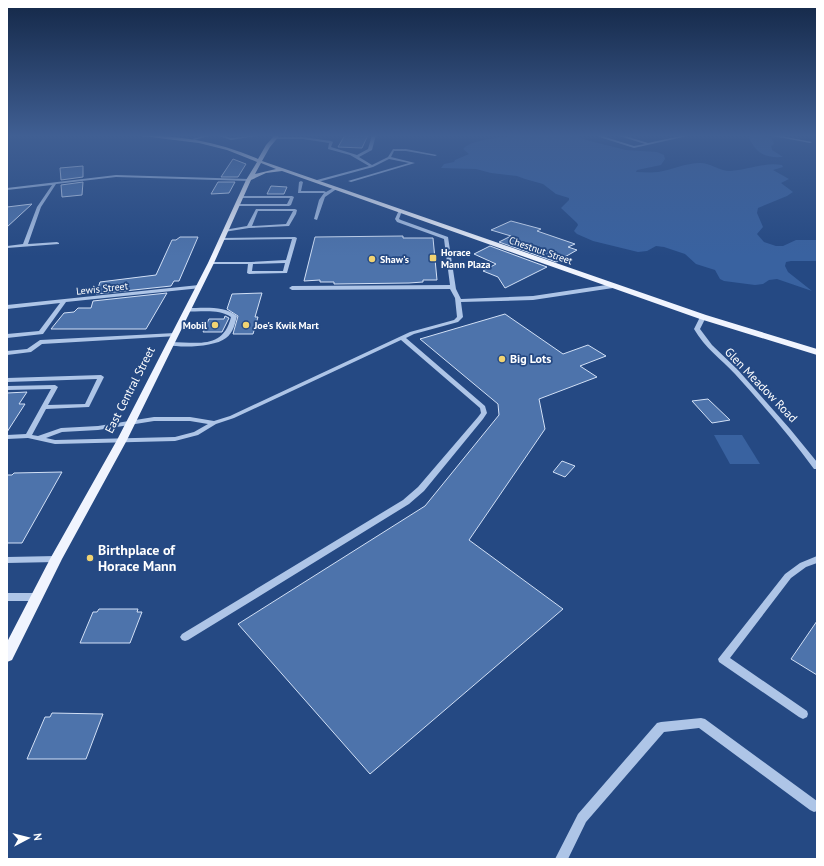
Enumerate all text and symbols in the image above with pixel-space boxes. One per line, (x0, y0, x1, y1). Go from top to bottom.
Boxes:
street label: Chestnut Street (507, 234, 575, 268)
place label: Horace Mann Plaza (441, 246, 491, 271)
place label: Shaw's (380, 253, 409, 266)
marker: Horace Mann Plaza (428, 253, 438, 263)
marker: Shaw's (367, 254, 377, 264)
street label: Lewis Street (76, 279, 129, 298)
place label: Mobil (183, 319, 207, 332)
place label: Joe's Kwik Mart (253, 319, 319, 332)
marker: Mobil (210, 320, 220, 330)
marker: Joe's Kwik Mart (241, 320, 251, 330)
street label: East Central Street (101, 344, 158, 436)
street label: Glen Meadow Road (722, 344, 801, 425)
place label: Big Lots (510, 351, 551, 366)
marker: Big Lots (497, 354, 507, 364)
place label: Birthplace of Horace Mann (98, 541, 176, 575)
marker: Birthplace of Horace Mann (85, 553, 95, 563)
north arrow (8, 818, 48, 858)
text: N (31, 832, 45, 841)

